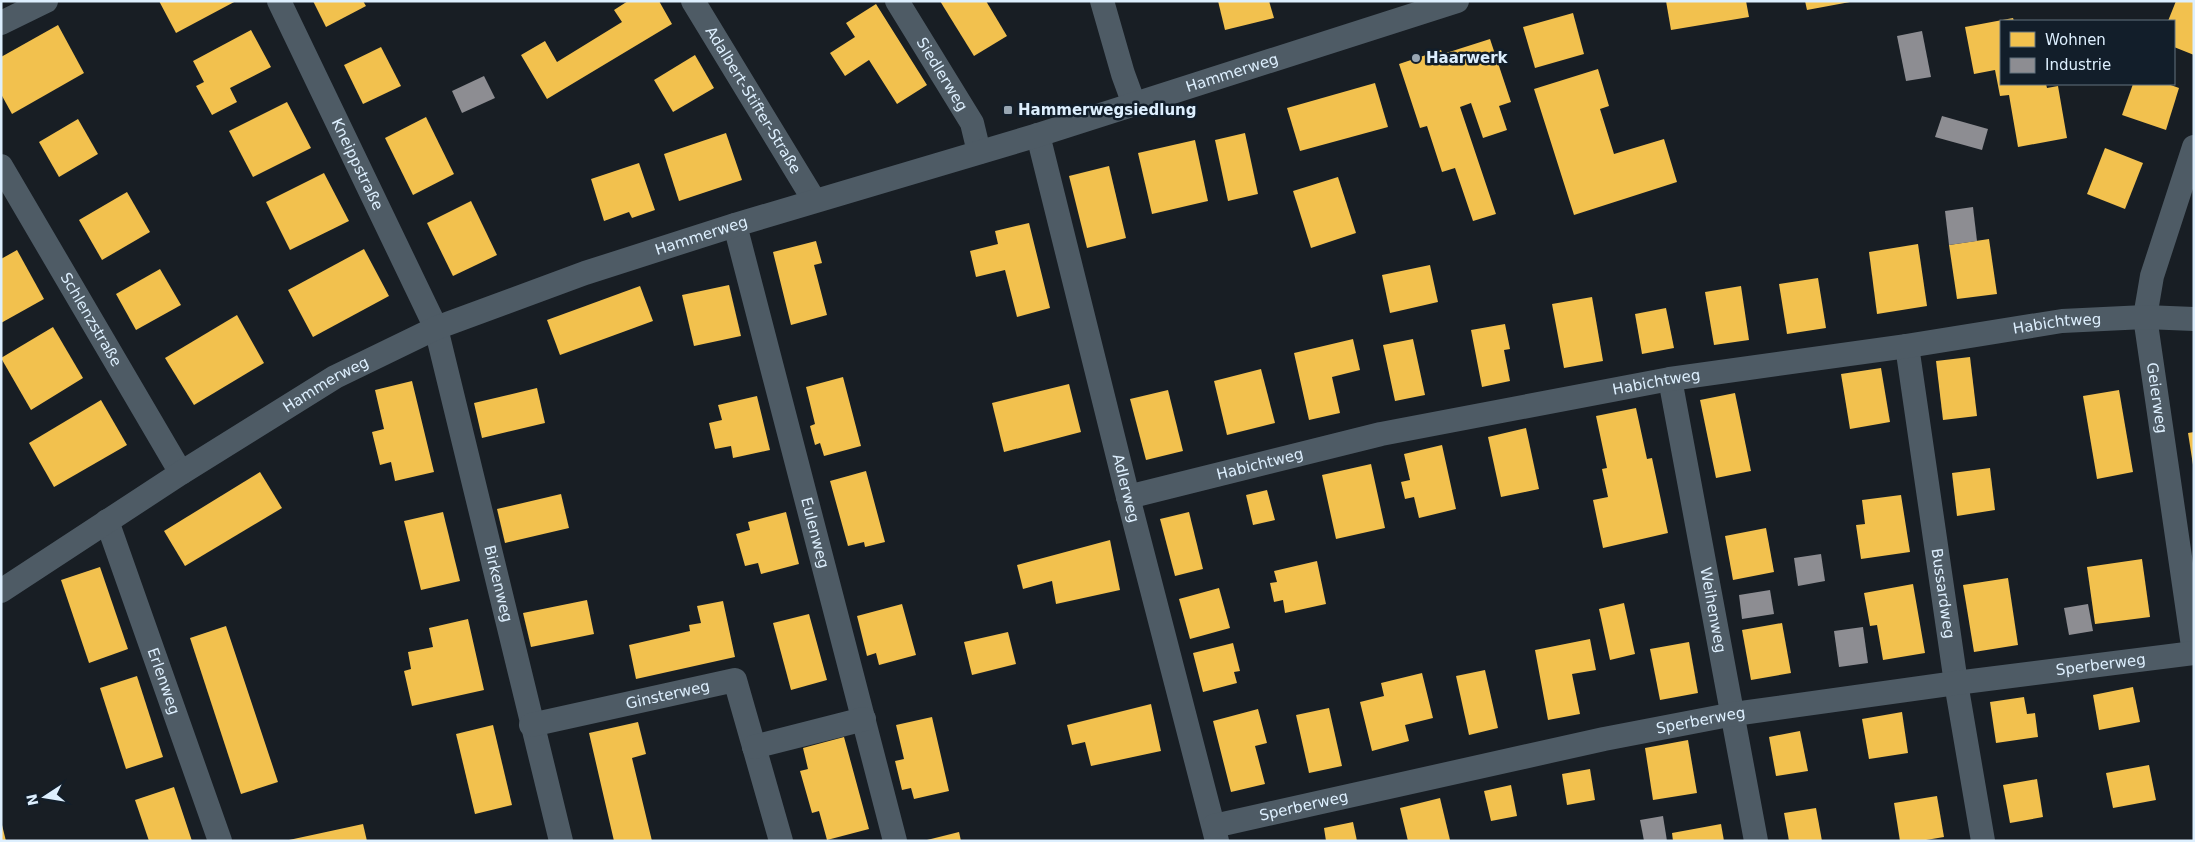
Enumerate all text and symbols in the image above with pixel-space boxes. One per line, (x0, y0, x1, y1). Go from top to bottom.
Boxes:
legend (2000, 20, 2175, 85)
street label: Adalbert-Stifter-Straße (702, 23, 805, 177)
text: Wohnen (2045, 31, 2106, 49)
street label: Siedlerweg (913, 34, 971, 114)
place label: Haarwerk (1426, 49, 1509, 67)
street label: Hammerweg (1183, 50, 1281, 96)
marker: Haarwerk (1410, 52, 1422, 64)
text: Industrie (2045, 56, 2111, 74)
place label: Hammerwegsiedlung (1018, 101, 1197, 119)
marker: Hammerwegsiedlung (1002, 104, 1014, 116)
street label: Kneippstraße (328, 115, 387, 213)
street label: Hammerweg (653, 213, 750, 259)
street label: Schlenzstraße (56, 269, 126, 370)
street label: Habichtweg (2012, 310, 2102, 338)
street label: Hammerweg (279, 353, 372, 416)
street label: Geierweg (2143, 361, 2171, 435)
street label: Habichtweg (1611, 366, 1701, 399)
street label: Habichtweg (1215, 445, 1305, 484)
street label: Adlerweg (1109, 452, 1143, 524)
street label: Eulenweg (797, 495, 833, 570)
street label: Birkenweg (480, 543, 516, 624)
street label: Bussardweg (1928, 547, 1958, 640)
street label: Weihenweg (1696, 566, 1730, 654)
street label: Erlenweg (144, 645, 184, 717)
street label: Sperberweg (2055, 650, 2147, 679)
street label: Ginsterweg (624, 677, 711, 713)
street label: Sperberweg (1655, 704, 1746, 738)
north arrow (20, 772, 70, 822)
street label: Sperberweg (1258, 787, 1350, 825)
text: N (23, 792, 41, 807)

